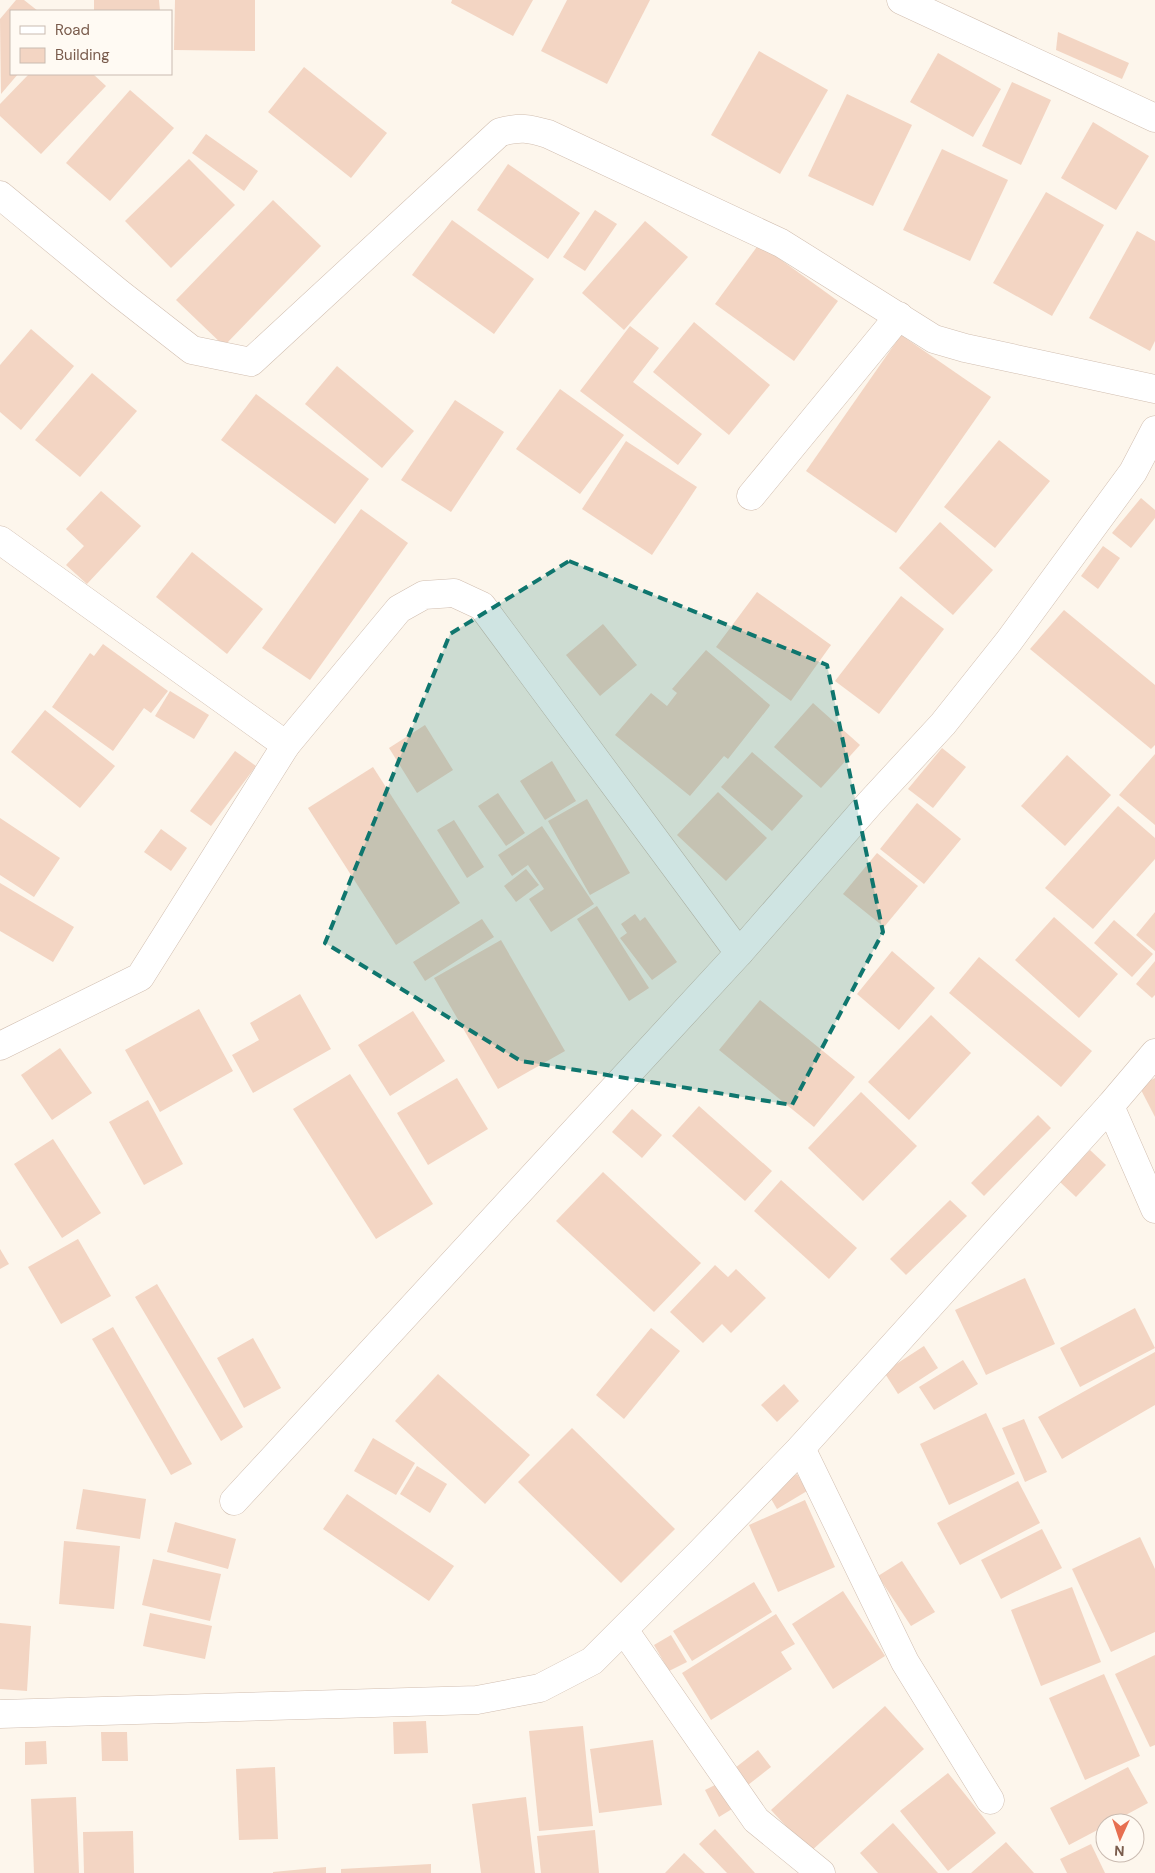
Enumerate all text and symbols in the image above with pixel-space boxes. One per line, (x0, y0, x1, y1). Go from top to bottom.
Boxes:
legend (10, 10, 172, 75)
text: Road (55, 20, 90, 40)
text: Building (55, 45, 110, 65)
north arrow (1095, 1813, 1145, 1863)
text: N (1114, 1842, 1125, 1860)

